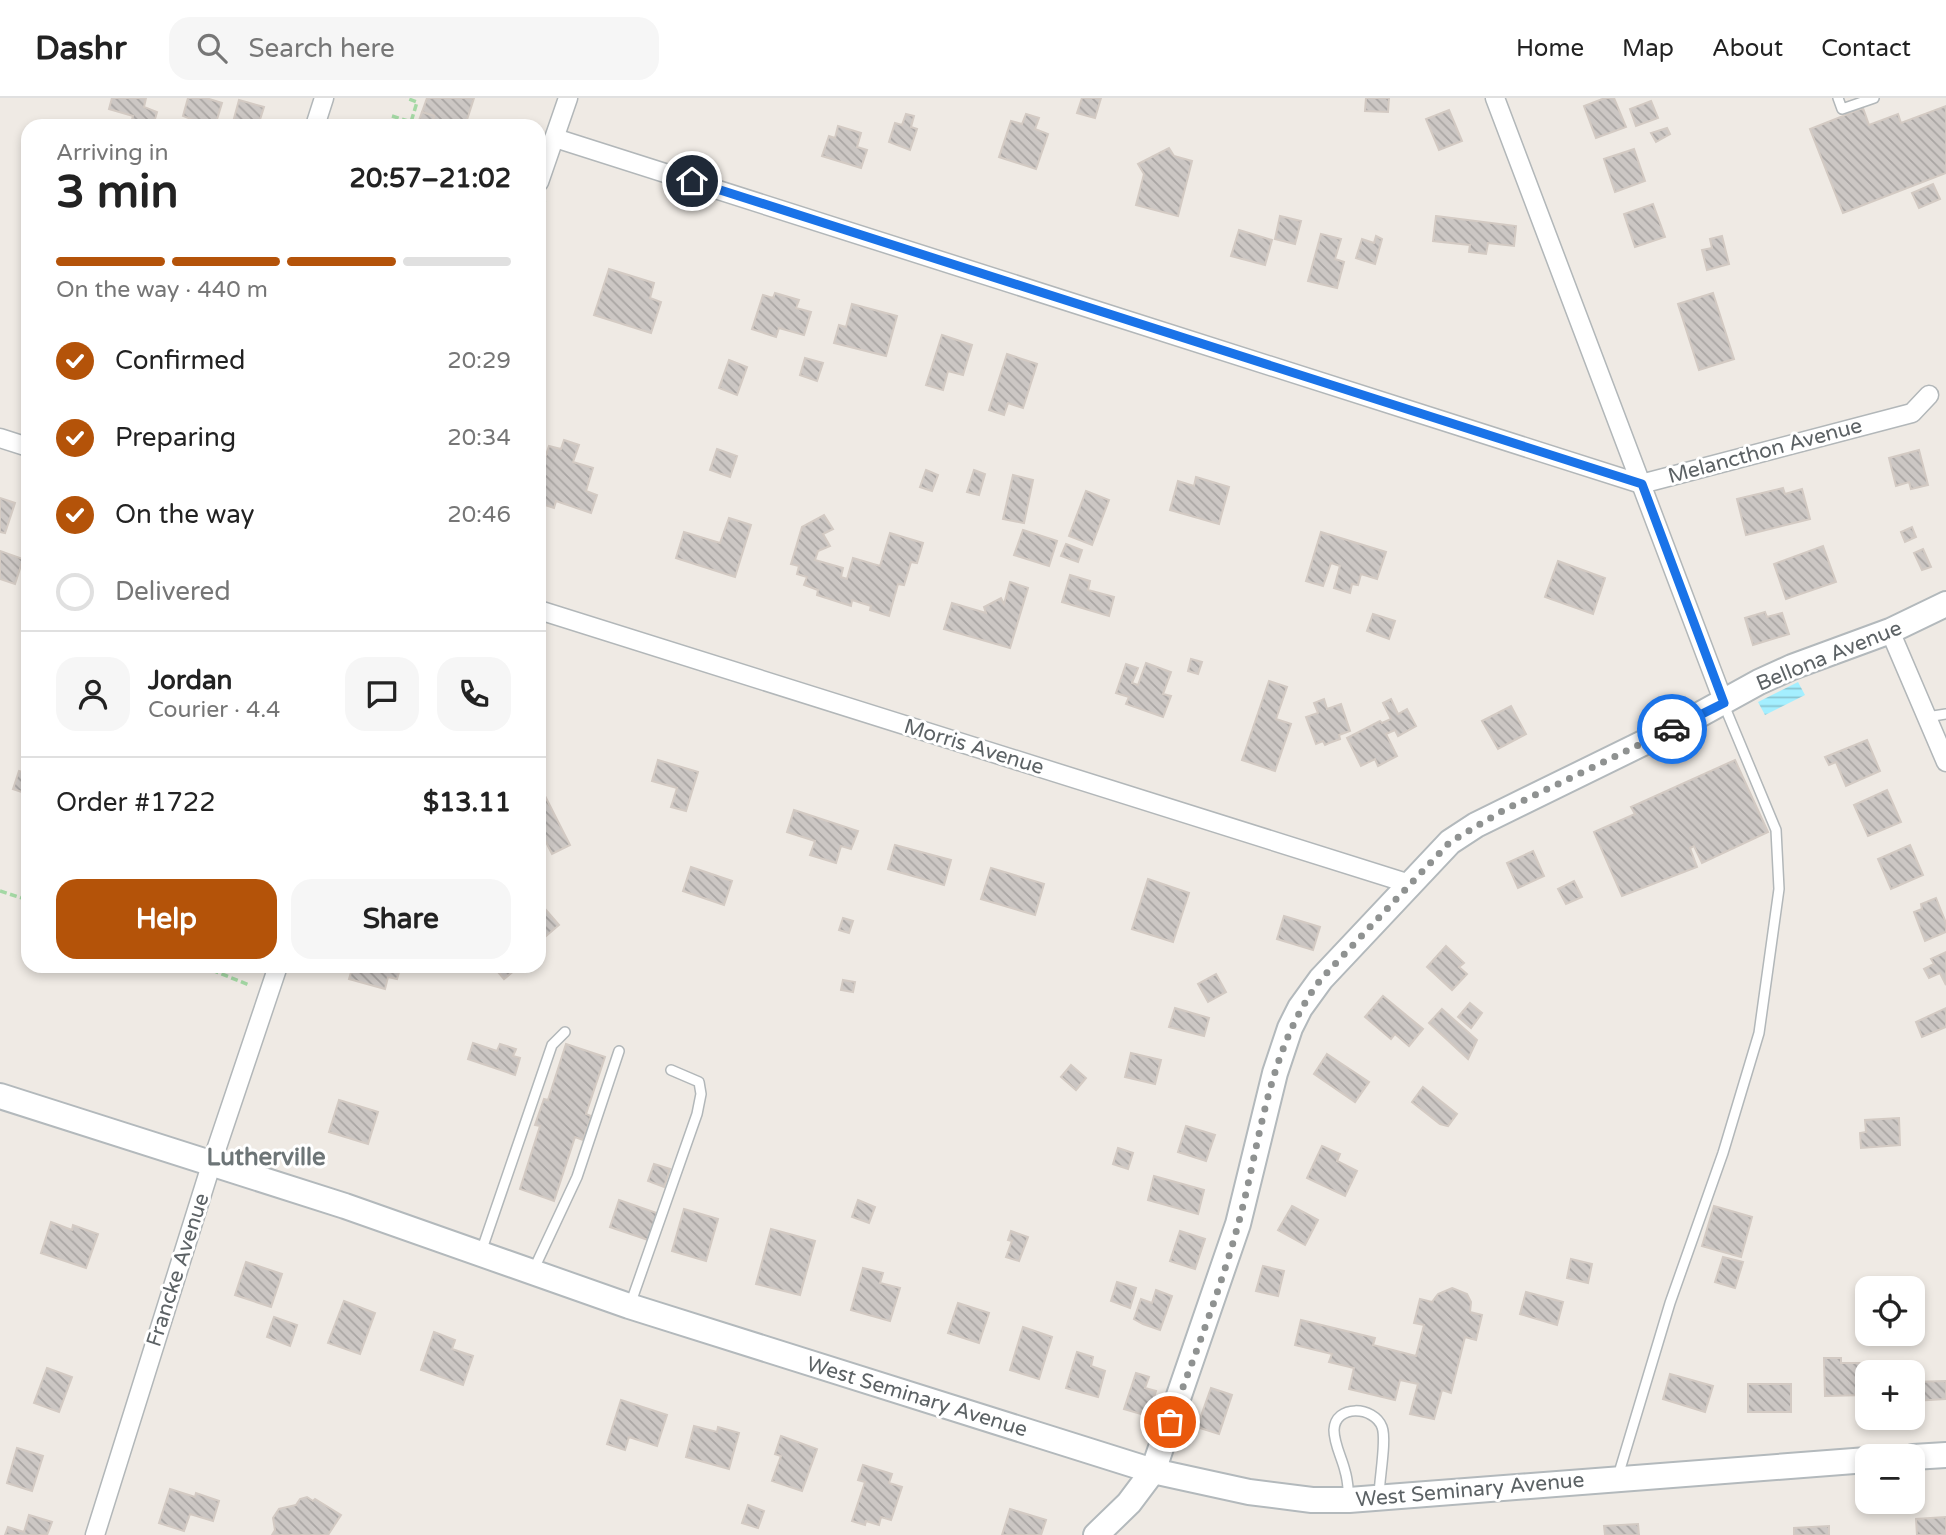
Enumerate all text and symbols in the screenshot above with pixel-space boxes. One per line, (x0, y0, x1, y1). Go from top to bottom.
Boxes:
search box (169, 17, 659, 80)
text: Dashr (35, 29, 127, 68)
icon: search (193, 29, 231, 67)
text: Search here (249, 33, 395, 64)
text: Home (1516, 34, 1584, 63)
text: Map (1622, 34, 1674, 63)
text: About (1712, 34, 1783, 63)
text: Contact (1821, 34, 1911, 63)
text: Arriving in (56, 139, 169, 167)
pin (662, 151, 722, 211)
icon: home (673, 162, 711, 200)
text: 20:57–21:02 (350, 163, 511, 194)
text: 3 min (56, 165, 179, 220)
text: On the way · 440 m (56, 276, 268, 304)
icon: check (56, 342, 94, 380)
text: Confirmed (115, 345, 245, 376)
text: 20:29 (447, 347, 511, 375)
street label: Melancthon Avenue (1665, 413, 1865, 489)
icon: check (56, 419, 94, 457)
text: Preparing (115, 422, 236, 453)
text: 20:34 (447, 424, 511, 452)
icon: check (56, 496, 94, 534)
text: On the way (115, 499, 255, 530)
text: 20:46 (447, 501, 511, 529)
text: Delivered (115, 576, 231, 607)
street label: Bellona Avenue (1753, 615, 1906, 697)
button: person (56, 657, 130, 731)
button: chat (345, 657, 419, 731)
button: phone (437, 657, 511, 731)
text: Jordan (148, 665, 232, 696)
courier (1637, 694, 1707, 764)
text: Courier · 4.4 (148, 696, 280, 724)
icon: car (1653, 710, 1691, 748)
street label: Morris Avenue (901, 714, 1047, 780)
text: Order #1722 (56, 787, 216, 818)
text: $13.11 (423, 787, 511, 818)
button: Help (56, 879, 277, 959)
button: Share (291, 879, 511, 959)
district label: Lutherville (206, 1143, 326, 1172)
street label: Francke Avenue (141, 1190, 215, 1350)
map controls (1855, 1276, 1925, 1514)
button: locate (1855, 1276, 1925, 1346)
street label: West Seminary Avenue (804, 1351, 1030, 1443)
button: + (1855, 1360, 1925, 1430)
pin (1140, 1392, 1200, 1452)
icon: bag (1151, 1403, 1189, 1441)
button: − (1855, 1444, 1925, 1514)
street label: West Seminary Avenue (1355, 1468, 1586, 1512)

